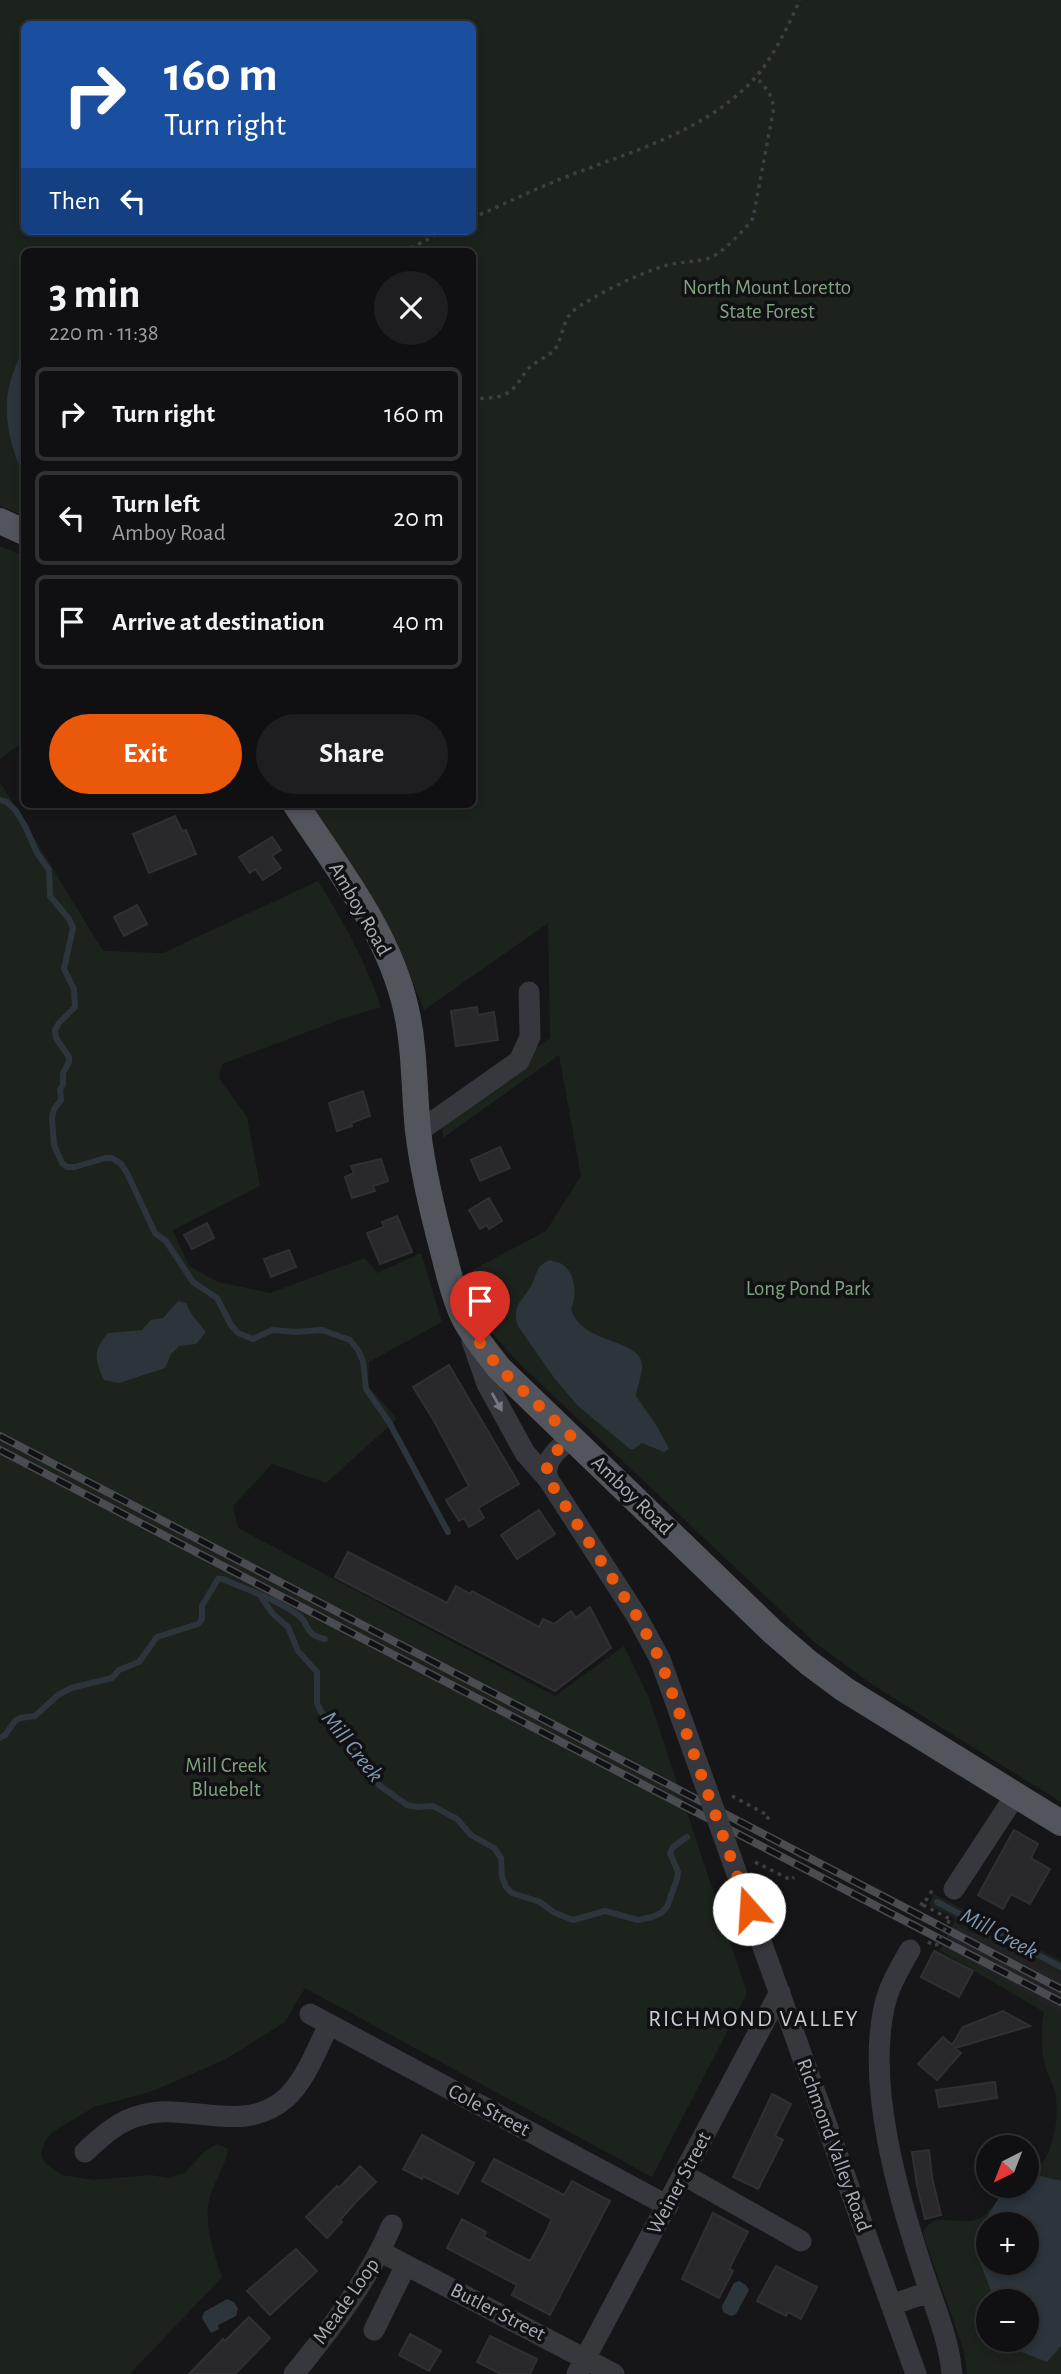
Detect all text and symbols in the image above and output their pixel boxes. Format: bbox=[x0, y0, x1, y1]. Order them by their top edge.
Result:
icon: right bbox=[49, 49, 140, 140]
text: 160 m bbox=[164, 51, 278, 100]
text: Turn right bbox=[164, 109, 286, 141]
icon: left bbox=[114, 182, 152, 220]
text: Then bbox=[49, 188, 100, 214]
button: close bbox=[374, 271, 448, 345]
text: 3 min bbox=[49, 273, 141, 315]
park label: North Mount Loretto State Forest bbox=[683, 277, 851, 322]
text: 220 m · 11:38 bbox=[49, 322, 159, 345]
icon: right bbox=[53, 395, 91, 433]
text: Turn right bbox=[112, 401, 215, 427]
text: 160 m bbox=[384, 401, 444, 427]
text: Turn left bbox=[112, 491, 200, 517]
icon: left bbox=[53, 499, 91, 537]
text: 20 m bbox=[393, 505, 444, 531]
text: Amboy Road bbox=[112, 522, 226, 545]
icon: arrive bbox=[53, 603, 91, 641]
text: Arrive at destination bbox=[112, 609, 325, 635]
text: 40 m bbox=[393, 609, 444, 635]
button: Exit bbox=[49, 714, 242, 794]
button: Share bbox=[256, 714, 448, 794]
street label: Amboy Road bbox=[325, 859, 395, 959]
pin bbox=[450, 1271, 510, 1343]
park label: Long Pond Park bbox=[746, 1278, 871, 1299]
icon: arrive bbox=[461, 1282, 499, 1320]
one-way arrow bbox=[491, 1392, 503, 1411]
street label: Amboy Road bbox=[587, 1451, 677, 1539]
water label: Mill Creek bbox=[317, 1707, 387, 1787]
park label: Mill Creek Bluebelt bbox=[185, 1755, 267, 1800]
position arrow bbox=[712, 1872, 786, 1946]
water label: Mill Creek bbox=[957, 1904, 1042, 1964]
district label: RICHMOND VALLEY bbox=[648, 2008, 860, 2031]
street label: Richmond Valley Road bbox=[793, 2056, 875, 2234]
street label: Cole Street bbox=[445, 2080, 533, 2140]
street label: Weiner Street bbox=[643, 2128, 715, 2238]
north arrow bbox=[976, 2135, 1040, 2198]
map controls bbox=[976, 2135, 1039, 2352]
button: + bbox=[976, 2212, 1039, 2275]
street label: Meade Loop bbox=[309, 2254, 383, 2348]
street label: Butler Street bbox=[447, 2279, 549, 2345]
button: − bbox=[976, 2289, 1039, 2352]

